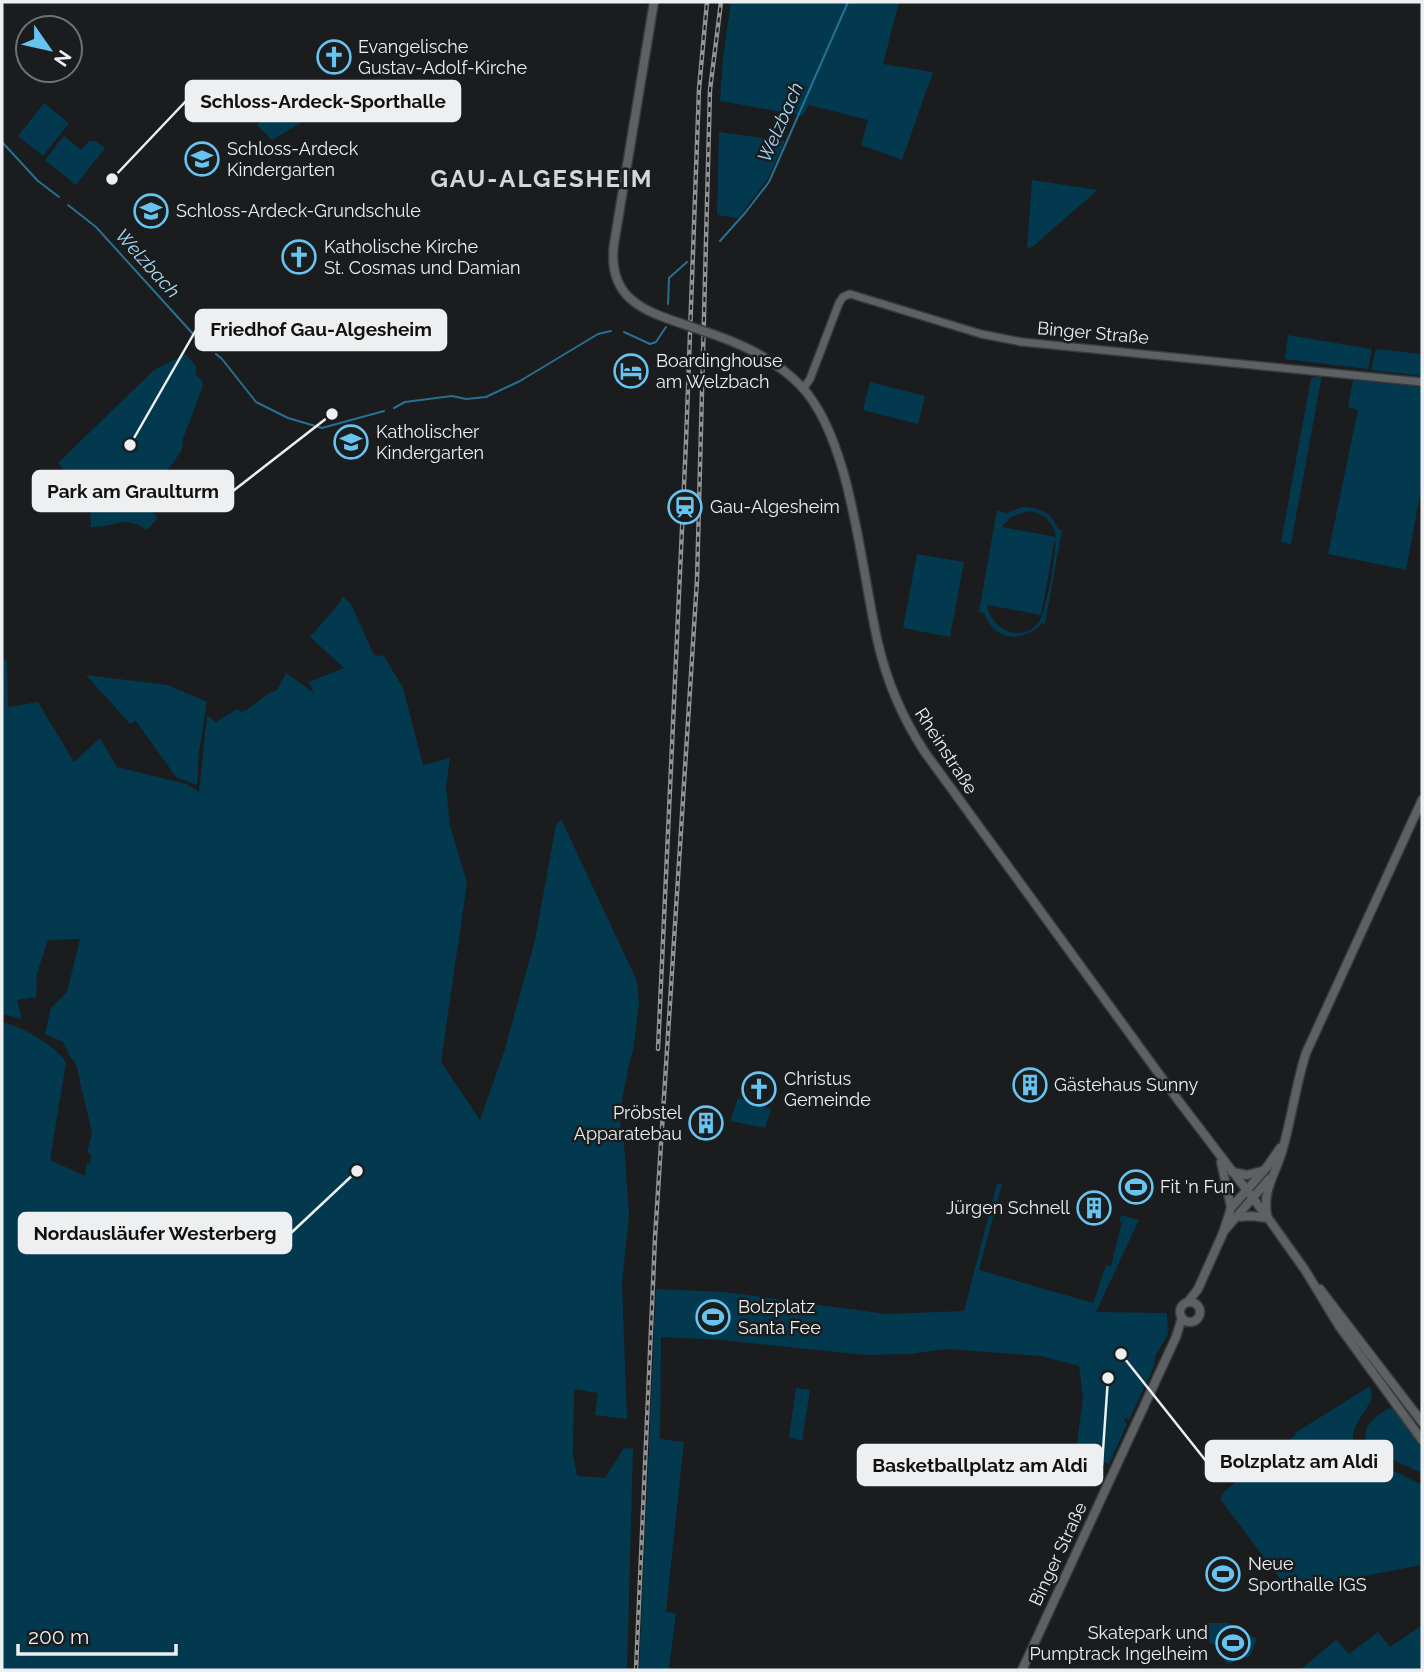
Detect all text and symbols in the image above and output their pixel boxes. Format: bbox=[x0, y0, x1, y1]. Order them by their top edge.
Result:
north arrow bbox=[14, 14, 84, 84]
place label: Evangelische Gustav-Adolf-Kirche bbox=[358, 36, 527, 78]
church icon: Evangelische Gustav-Adolf-Kirche bbox=[315, 38, 353, 76]
text: N bbox=[50, 46, 76, 71]
water label: Welzbach bbox=[753, 79, 807, 165]
callout: Schloss-Ardeck-Sporthalle bbox=[186, 81, 460, 121]
text: Schloss-Ardeck-Sporthalle bbox=[200, 90, 446, 112]
place label: Schloss-Ardeck Kindergarten bbox=[227, 138, 359, 180]
school or university icon: Schloss-Ardeck Kindergarten bbox=[183, 140, 221, 178]
district label: GAU-ALGESHEIM bbox=[430, 164, 654, 193]
school or university icon: Schloss-Ardeck-Grundschule bbox=[132, 192, 170, 230]
place label: Schloss-Ardeck-Grundschule bbox=[176, 200, 421, 221]
water label: Welzbach bbox=[111, 224, 185, 302]
place label: Katholische Kirche St. Cosmas und Damian bbox=[324, 236, 521, 278]
church icon: Katholische Kirche St. Cosmas und Damian bbox=[280, 238, 318, 276]
callout: Friedhof Gau-Algesheim bbox=[196, 310, 446, 350]
street label: Binger Straße bbox=[1036, 317, 1150, 348]
text: Friedhof Gau-Algesheim bbox=[210, 318, 432, 340]
place label: Boardinghouse am Welzbach bbox=[656, 350, 783, 392]
hotel icon: Boardinghouse am Welzbach bbox=[612, 352, 650, 390]
place label: Katholischer Kindergarten bbox=[376, 421, 484, 463]
school or university icon: Katholischer Kindergarten bbox=[332, 423, 370, 461]
callout: Park am Graulturm bbox=[33, 471, 233, 511]
text: Park am Graulturm bbox=[47, 480, 219, 502]
station icon: Gau-Algesheim bbox=[666, 488, 704, 526]
place label: Gau-Algesheim bbox=[710, 496, 840, 517]
street label: Rheinstraße bbox=[911, 704, 982, 798]
building icon: Gästehaus Sunny bbox=[1011, 1066, 1049, 1104]
place label: Christus Gemeinde bbox=[784, 1068, 871, 1110]
church icon: Christus Gemeinde bbox=[740, 1070, 778, 1108]
place label: Gästehaus Sunny bbox=[1054, 1074, 1199, 1095]
place label: Pröbstel Apparatebau bbox=[574, 1102, 682, 1144]
building icon: Pröbstel Apparatebau bbox=[687, 1104, 725, 1142]
sports icon: Fit 'n Fun bbox=[1117, 1168, 1155, 1206]
place label: Fit 'n Fun bbox=[1160, 1176, 1235, 1197]
building icon: Jürgen Schnell bbox=[1075, 1189, 1113, 1227]
place label: Jürgen Schnell bbox=[946, 1197, 1070, 1218]
callout: Nordausläufer Westerberg bbox=[19, 1213, 291, 1253]
text: Nordausläufer Westerberg bbox=[33, 1222, 277, 1244]
place label: Bolzplatz Santa Fee bbox=[738, 1296, 821, 1338]
sports icon: Bolzplatz Santa Fee bbox=[694, 1298, 732, 1336]
callout: Bolzplatz am Aldi bbox=[1206, 1441, 1392, 1481]
callout: Basketballplatz am Aldi bbox=[858, 1445, 1102, 1485]
text: Bolzplatz am Aldi bbox=[1220, 1450, 1378, 1472]
text: Basketballplatz am Aldi bbox=[872, 1454, 1088, 1476]
street label: Binger Straße bbox=[1024, 1498, 1091, 1609]
place label: Neue Sporthalle IGS bbox=[1248, 1553, 1367, 1595]
sports icon: Neue Sporthalle IGS bbox=[1204, 1555, 1242, 1593]
scale bar bbox=[18, 1612, 175, 1656]
place label: Skatepark und Pumptrack Ingelheim bbox=[1029, 1622, 1208, 1664]
text: 200 m bbox=[28, 1624, 89, 1649]
sports icon: Skatepark und Pumptrack Ingelheim bbox=[1214, 1624, 1252, 1662]

